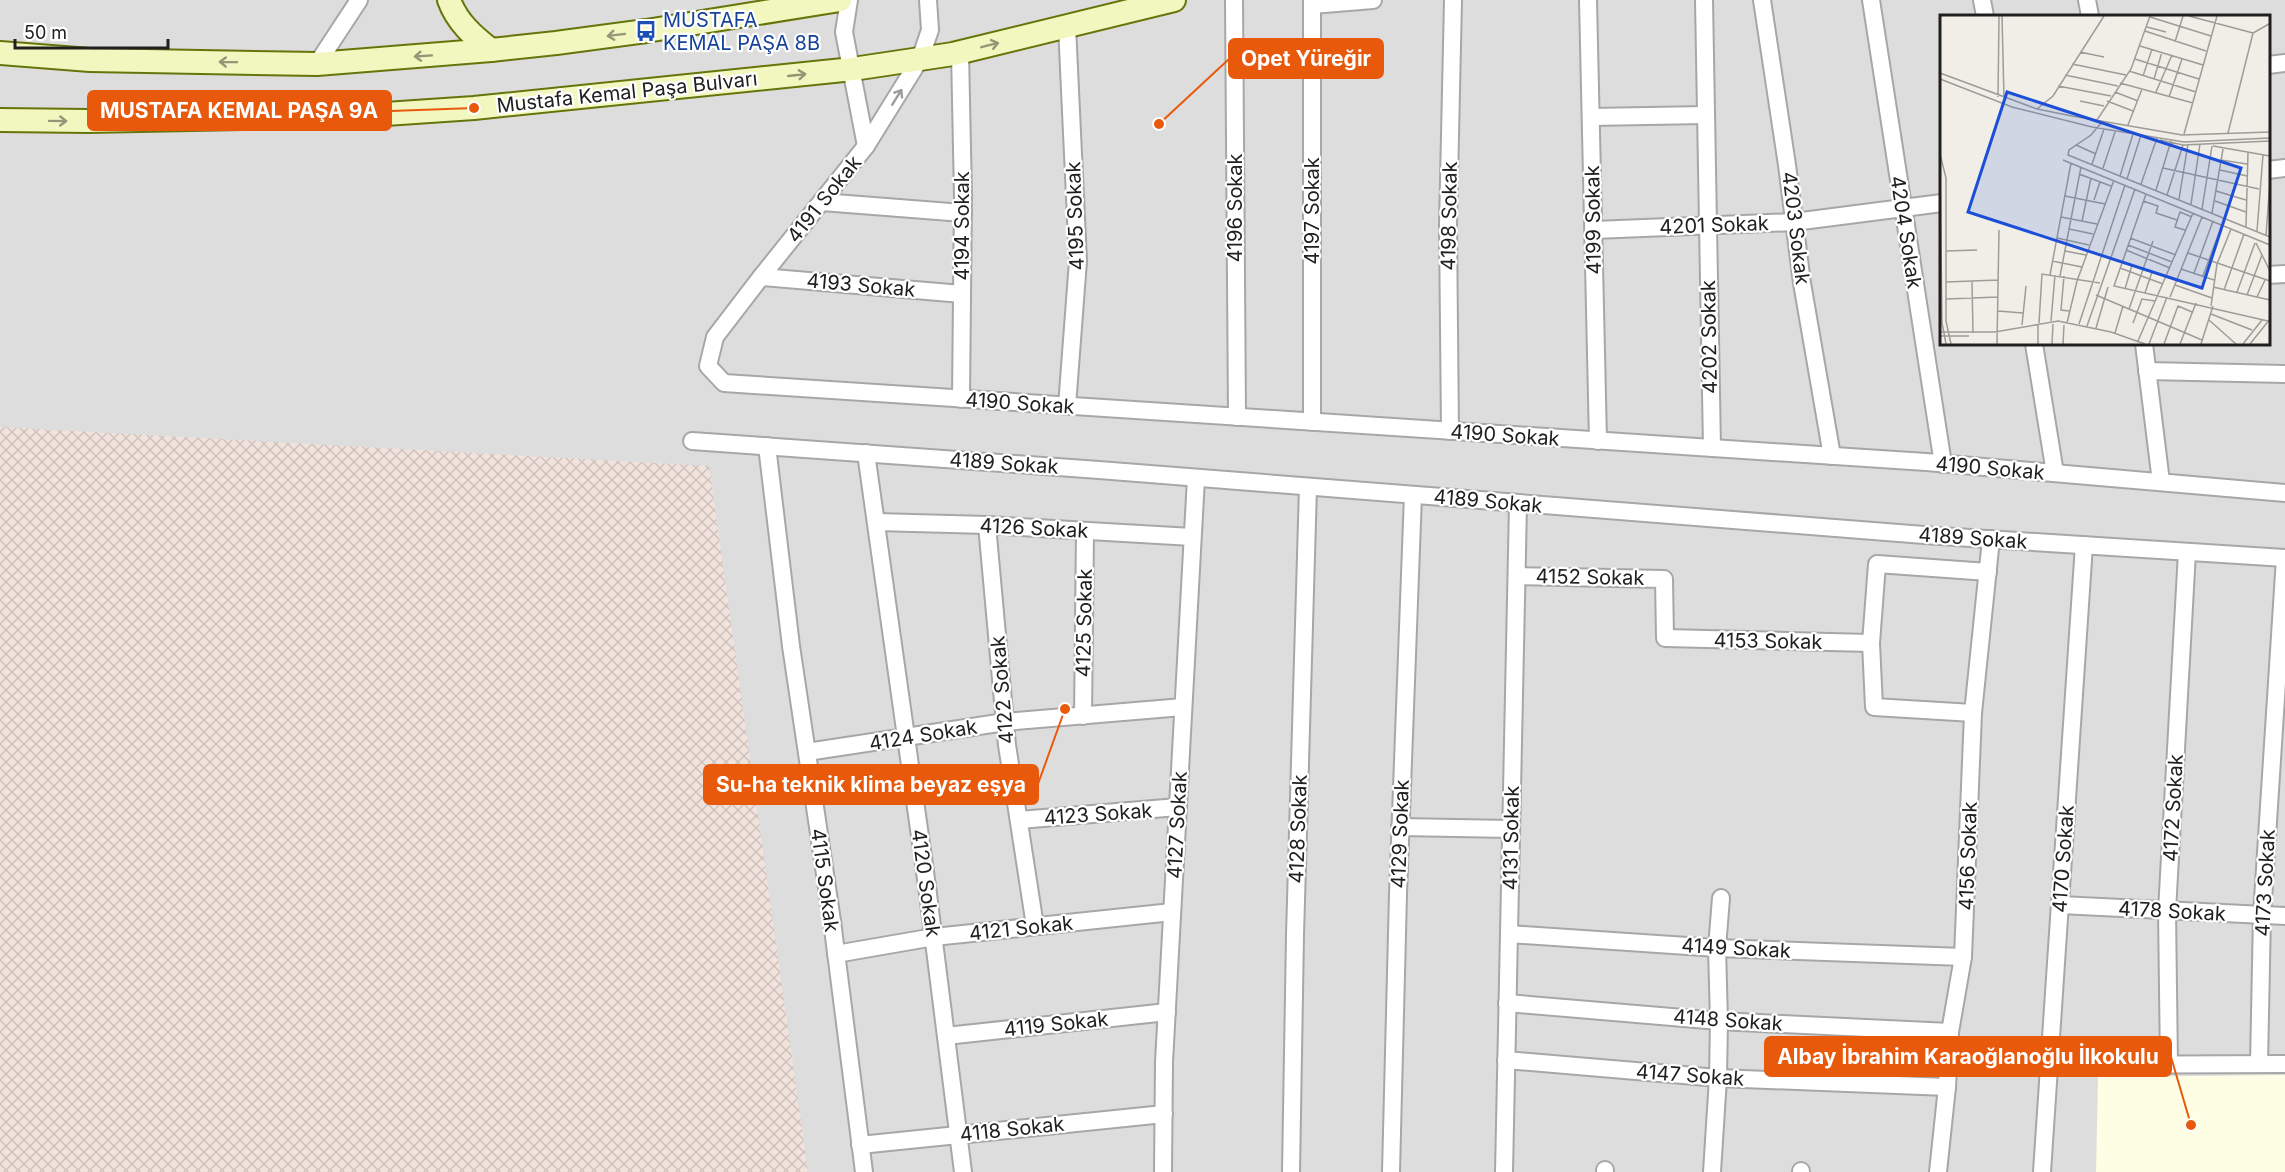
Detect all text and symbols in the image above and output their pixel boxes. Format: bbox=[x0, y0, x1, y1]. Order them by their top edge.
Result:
place label: MUSTAFA KEMAL PAŞA 8B bbox=[663, 8, 820, 55]
scale bar bbox=[15, 12, 168, 50]
inset map bbox=[1940, 15, 2270, 345]
bus stop icon: MUSTAFA KEMAL PAŞA 8B bbox=[634, 19, 658, 43]
text: 50 m bbox=[24, 22, 67, 43]
one-way arrow bbox=[607, 29, 627, 40]
one-way arrow bbox=[980, 39, 999, 51]
callout: Opet Yüreğir bbox=[1229, 39, 1383, 78]
text: Opet Yüreğir bbox=[1241, 46, 1372, 71]
one-way arrow bbox=[413, 51, 433, 62]
one-way arrow bbox=[218, 57, 238, 68]
street label: Mustafa Kemal Paşa Bulvarı bbox=[495, 66, 759, 118]
one-way arrow bbox=[787, 69, 807, 80]
one-way arrow bbox=[892, 89, 904, 106]
callout: MUSTAFA KEMAL PAŞA 9A bbox=[88, 91, 391, 130]
text: MUSTAFA KEMAL PAŞA 9A bbox=[100, 98, 378, 123]
one-way arrow bbox=[48, 115, 68, 126]
street label: 4191 Sokak bbox=[782, 151, 866, 247]
street label: 4196 Sokak bbox=[1223, 153, 1247, 263]
street label: 4197 Sokak bbox=[1300, 157, 1324, 265]
street label: 4195 Sokak bbox=[1061, 161, 1089, 271]
street label: 4198 Sokak bbox=[1436, 161, 1462, 271]
street label: 4199 Sokak bbox=[1580, 165, 1606, 275]
street label: 4203 Sokak bbox=[1777, 170, 1815, 286]
street label: 4194 Sokak bbox=[950, 171, 974, 281]
street label: 4204 Sokak bbox=[1885, 174, 1927, 290]
street label: 4201 Sokak bbox=[1659, 211, 1769, 239]
street label: 4193 Sokak bbox=[806, 268, 916, 302]
street label: 4202 Sokak bbox=[1696, 280, 1722, 394]
street label: 4190 Sokak bbox=[965, 387, 1075, 419]
street label: 4190 Sokak bbox=[1450, 419, 1560, 451]
street label: 4189 Sokak bbox=[949, 447, 1059, 479]
street label: 4190 Sokak bbox=[1934, 451, 2046, 485]
street label: 4189 Sokak bbox=[1433, 484, 1543, 518]
street label: 4126 Sokak bbox=[979, 513, 1089, 543]
street label: 4189 Sokak bbox=[1918, 522, 2028, 554]
street label: 4152 Sokak bbox=[1535, 564, 1645, 590]
street label: 4125 Sokak bbox=[1071, 568, 1097, 678]
street label: 4153 Sokak bbox=[1713, 628, 1823, 654]
street label: 4122 Sokak bbox=[985, 635, 1019, 745]
street label: 4124 Sokak bbox=[867, 715, 979, 755]
street label: 4172 Sokak bbox=[2158, 754, 2188, 862]
callout: Su-ha teknik klima beyaz eşya bbox=[704, 765, 1038, 804]
street label: 4127 Sokak bbox=[1162, 771, 1192, 879]
text: Su-ha teknik klima beyaz eşya bbox=[716, 772, 1026, 797]
street label: 4128 Sokak bbox=[1284, 774, 1312, 884]
street label: 4129 Sokak bbox=[1386, 779, 1414, 889]
street label: 4131 Sokak bbox=[1498, 785, 1524, 891]
street label: 4123 Sokak bbox=[1043, 798, 1153, 830]
street label: 4156 Sokak bbox=[1954, 801, 1982, 911]
street label: 4170 Sokak bbox=[2047, 804, 2079, 914]
street label: 4115 Sokak bbox=[806, 827, 844, 933]
street label: 4120 Sokak bbox=[907, 827, 945, 939]
street label: 4173 Sokak bbox=[2250, 829, 2280, 937]
street label: 4178 Sokak bbox=[2118, 896, 2226, 926]
street label: 4121 Sokak bbox=[968, 911, 1074, 945]
street label: 4149 Sokak bbox=[1681, 933, 1791, 963]
street label: 4148 Sokak bbox=[1672, 1004, 1784, 1036]
street label: 4119 Sokak bbox=[1003, 1007, 1109, 1041]
callout: Albay İbrahim Karaoğlanoğlu İlkokulu bbox=[1765, 1037, 2171, 1076]
text: Albay İbrahim Karaoğlanoğlu İlkokulu bbox=[1777, 1043, 2159, 1069]
street label: 4147 Sokak bbox=[1635, 1059, 1745, 1091]
street label: 4118 Sokak bbox=[959, 1112, 1065, 1146]

